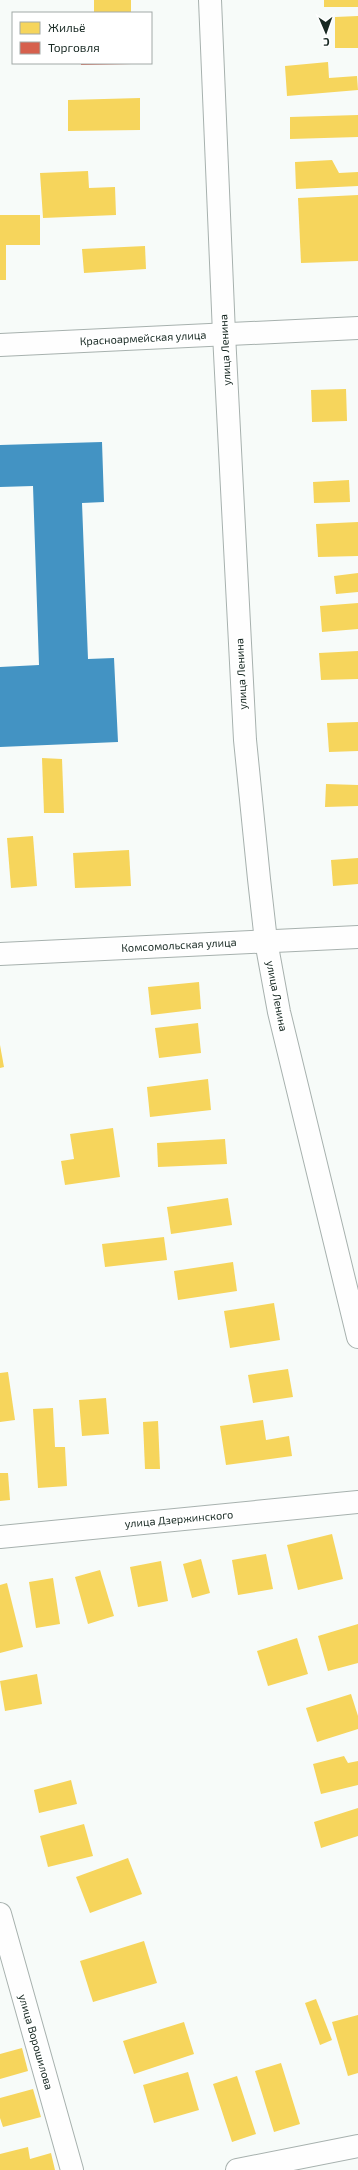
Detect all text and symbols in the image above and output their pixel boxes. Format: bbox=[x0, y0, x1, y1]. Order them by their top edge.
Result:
legend bbox=[12, 12, 152, 64]
north arrow bbox=[306, 12, 346, 52]
text: Жильё bbox=[48, 20, 85, 34]
text: С bbox=[322, 36, 330, 49]
text: Торговля bbox=[48, 40, 100, 54]
street label: улица Ленина bbox=[216, 314, 234, 386]
street label: Красноармейская улица bbox=[79, 328, 207, 348]
street label: улица Ленина bbox=[232, 638, 250, 710]
street label: Комсомольская улица bbox=[121, 935, 237, 955]
street label: улица Ленина bbox=[263, 960, 291, 1032]
street label: улица Дзержинского bbox=[124, 1507, 234, 1531]
street label: улица Ворошилова bbox=[16, 1993, 56, 2091]

